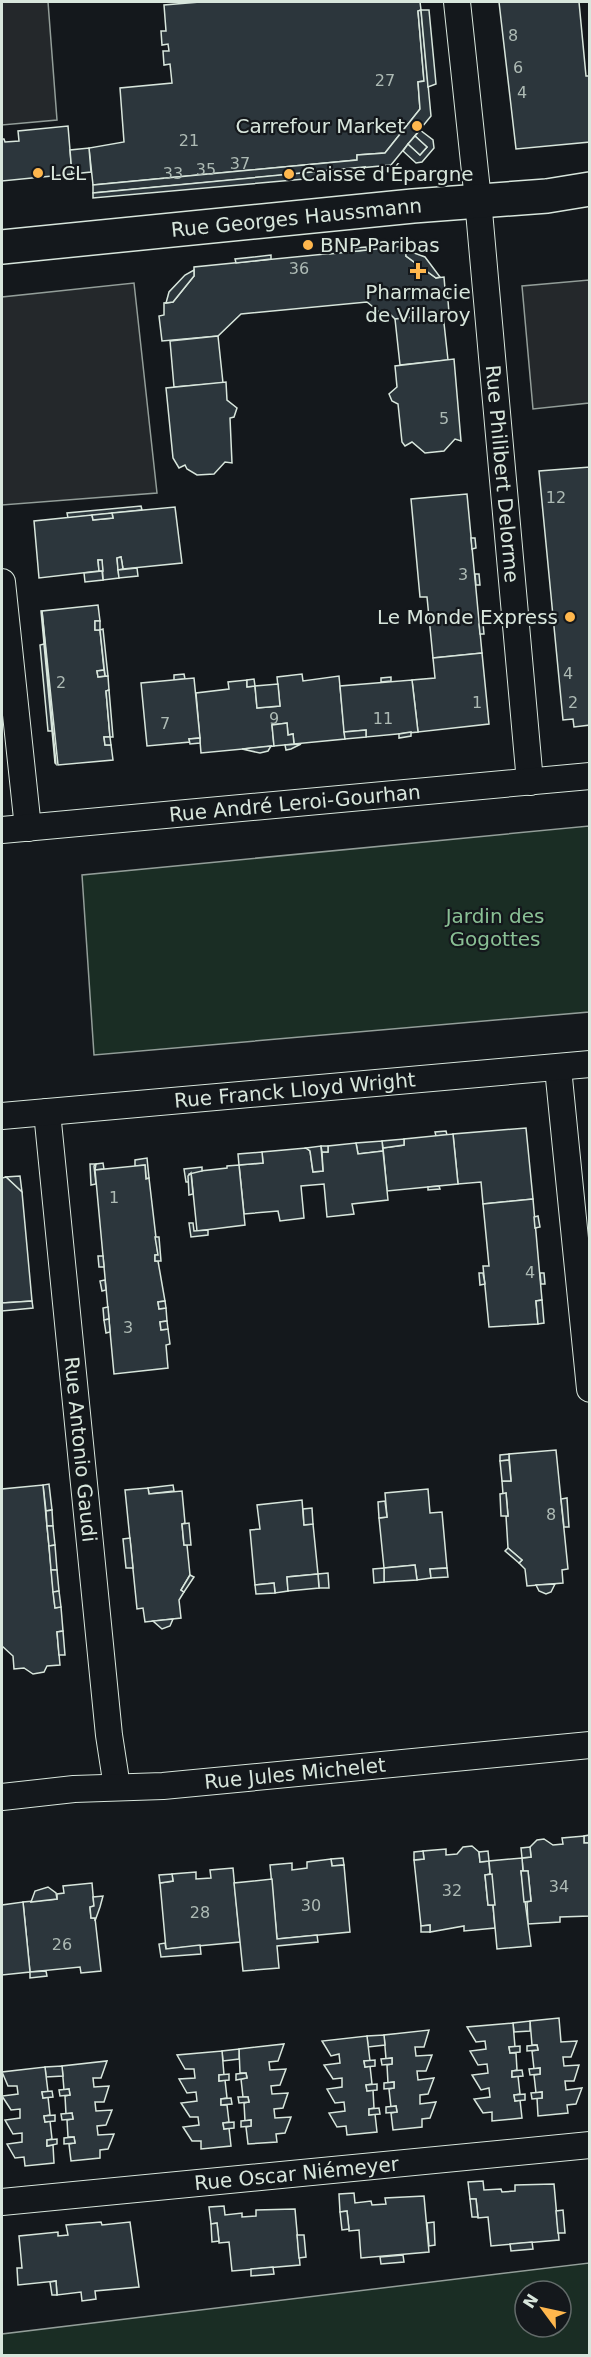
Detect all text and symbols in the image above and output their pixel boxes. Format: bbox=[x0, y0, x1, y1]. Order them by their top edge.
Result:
house number: 8 bbox=[508, 26, 518, 45]
house number: 6 bbox=[513, 58, 523, 77]
house number: 27 bbox=[375, 71, 395, 90]
house number: 4 bbox=[517, 83, 527, 102]
place label: Carrefour Market bbox=[236, 114, 405, 138]
marker: Carrefour Market bbox=[410, 119, 424, 133]
house number: 21 bbox=[179, 131, 199, 150]
house number: 37 bbox=[230, 154, 250, 173]
house number: 35 bbox=[196, 160, 216, 179]
place label: LCL bbox=[50, 161, 87, 185]
place label: Caisse d'Épargne bbox=[301, 162, 474, 186]
house number: 33 bbox=[163, 164, 183, 183]
marker: LCL bbox=[31, 166, 45, 180]
marker: Caisse d'Épargne bbox=[282, 167, 296, 181]
street label: Rue Georges Haussmann bbox=[170, 193, 423, 242]
place label: BNP Paribas bbox=[320, 233, 440, 257]
marker: BNP Paribas bbox=[301, 238, 315, 252]
house number: 36 bbox=[289, 259, 309, 278]
marker: Pharmacie de Villaroy bbox=[411, 264, 425, 278]
place label: Pharmacie de Villaroy bbox=[365, 280, 471, 327]
street label: Rue Philibert Delorme bbox=[481, 364, 524, 584]
house number: 5 bbox=[439, 409, 449, 428]
house number: 12 bbox=[546, 488, 566, 507]
house number: 3 bbox=[458, 565, 468, 584]
place label: Le Monde Express bbox=[377, 605, 558, 629]
marker: Le Monde Express bbox=[563, 610, 577, 624]
house number: 4 bbox=[563, 664, 573, 683]
house number: 2 bbox=[56, 673, 66, 692]
house number: 1 bbox=[472, 693, 482, 712]
house number: 2 bbox=[568, 693, 578, 712]
house number: 9 bbox=[269, 709, 279, 728]
house number: 11 bbox=[373, 709, 393, 728]
house number: 7 bbox=[160, 714, 170, 733]
street label: Rue André Leroi-Gourhan bbox=[168, 780, 422, 827]
park label: Jardin des Gogottes bbox=[444, 904, 544, 951]
street label: Rue Franck Lloyd Wright bbox=[173, 1067, 417, 1113]
house number: 1 bbox=[109, 1188, 119, 1207]
house number: 4 bbox=[525, 1263, 535, 1282]
house number: 3 bbox=[123, 1318, 133, 1337]
street label: Rue Antonio Gaudi bbox=[59, 1355, 102, 1543]
house number: 8 bbox=[546, 1505, 556, 1524]
street label: Rue Jules Michelet bbox=[203, 1753, 387, 1794]
house number: 34 bbox=[549, 1877, 569, 1896]
house number: 32 bbox=[442, 1881, 462, 1900]
house number: 30 bbox=[301, 1896, 321, 1915]
house number: 28 bbox=[190, 1903, 210, 1922]
house number: 26 bbox=[52, 1935, 72, 1954]
street label: Rue Oscar Niémeyer bbox=[193, 2152, 401, 2195]
north arrow bbox=[513, 2279, 573, 2339]
text: N bbox=[519, 2290, 542, 2312]

